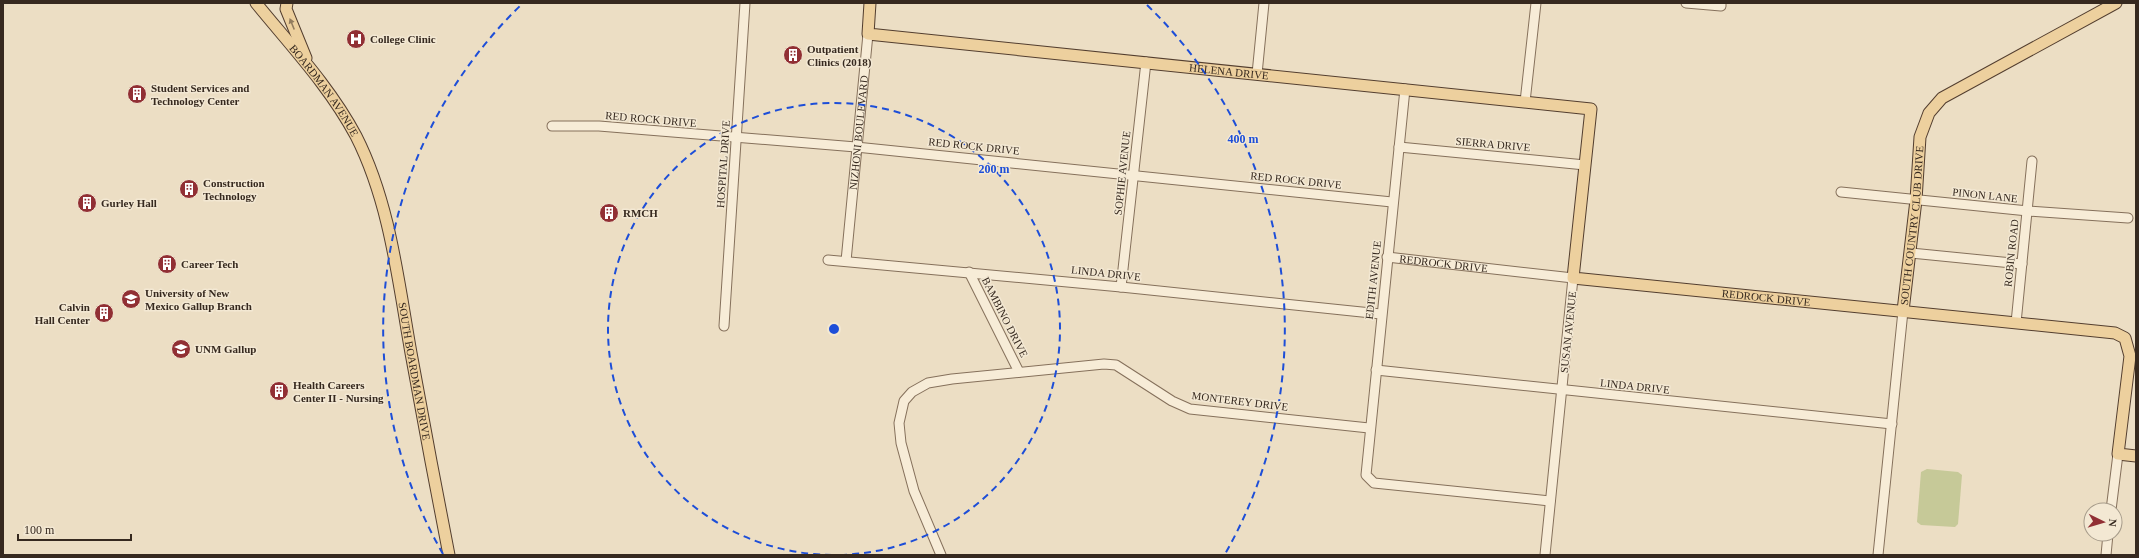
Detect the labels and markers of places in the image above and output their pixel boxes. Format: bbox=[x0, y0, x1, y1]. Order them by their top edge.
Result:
hospital icon: College Clinic bbox=[345, 28, 367, 50]
place label: College Clinic bbox=[370, 33, 436, 45]
place label: Outpatient Clinics (2018) bbox=[807, 43, 872, 69]
building icon: Outpatient Clinics (2018) bbox=[782, 44, 804, 66]
place label: Student Services and Technology Center bbox=[151, 82, 249, 107]
building icon: Student Services and Technology Center bbox=[126, 83, 148, 105]
place label: Construction Technology bbox=[203, 177, 265, 202]
building icon: Construction Technology bbox=[178, 178, 200, 200]
building icon: Gurley Hall bbox=[76, 192, 98, 214]
place label: Gurley Hall bbox=[101, 197, 157, 209]
building icon: RMCH bbox=[598, 202, 620, 224]
place label: RMCH bbox=[623, 207, 658, 219]
building icon: Career Tech bbox=[156, 253, 178, 275]
place label: Career Tech bbox=[181, 258, 238, 270]
place label: University of New Mexico Gallup Branch bbox=[145, 287, 252, 312]
school or university icon: University of New Mexico Gallup Branch bbox=[120, 288, 142, 310]
place label: Calvin Hall Center bbox=[35, 301, 90, 326]
building icon: Calvin Hall Center bbox=[93, 302, 115, 324]
centre of rings bbox=[827, 322, 841, 336]
school or university icon: UNM Gallup bbox=[170, 338, 192, 360]
place label: UNM Gallup bbox=[195, 343, 256, 355]
place label: Health Careers Center II - Nursing bbox=[293, 379, 384, 404]
building icon: Health Careers Center II - Nursing bbox=[268, 380, 290, 402]

